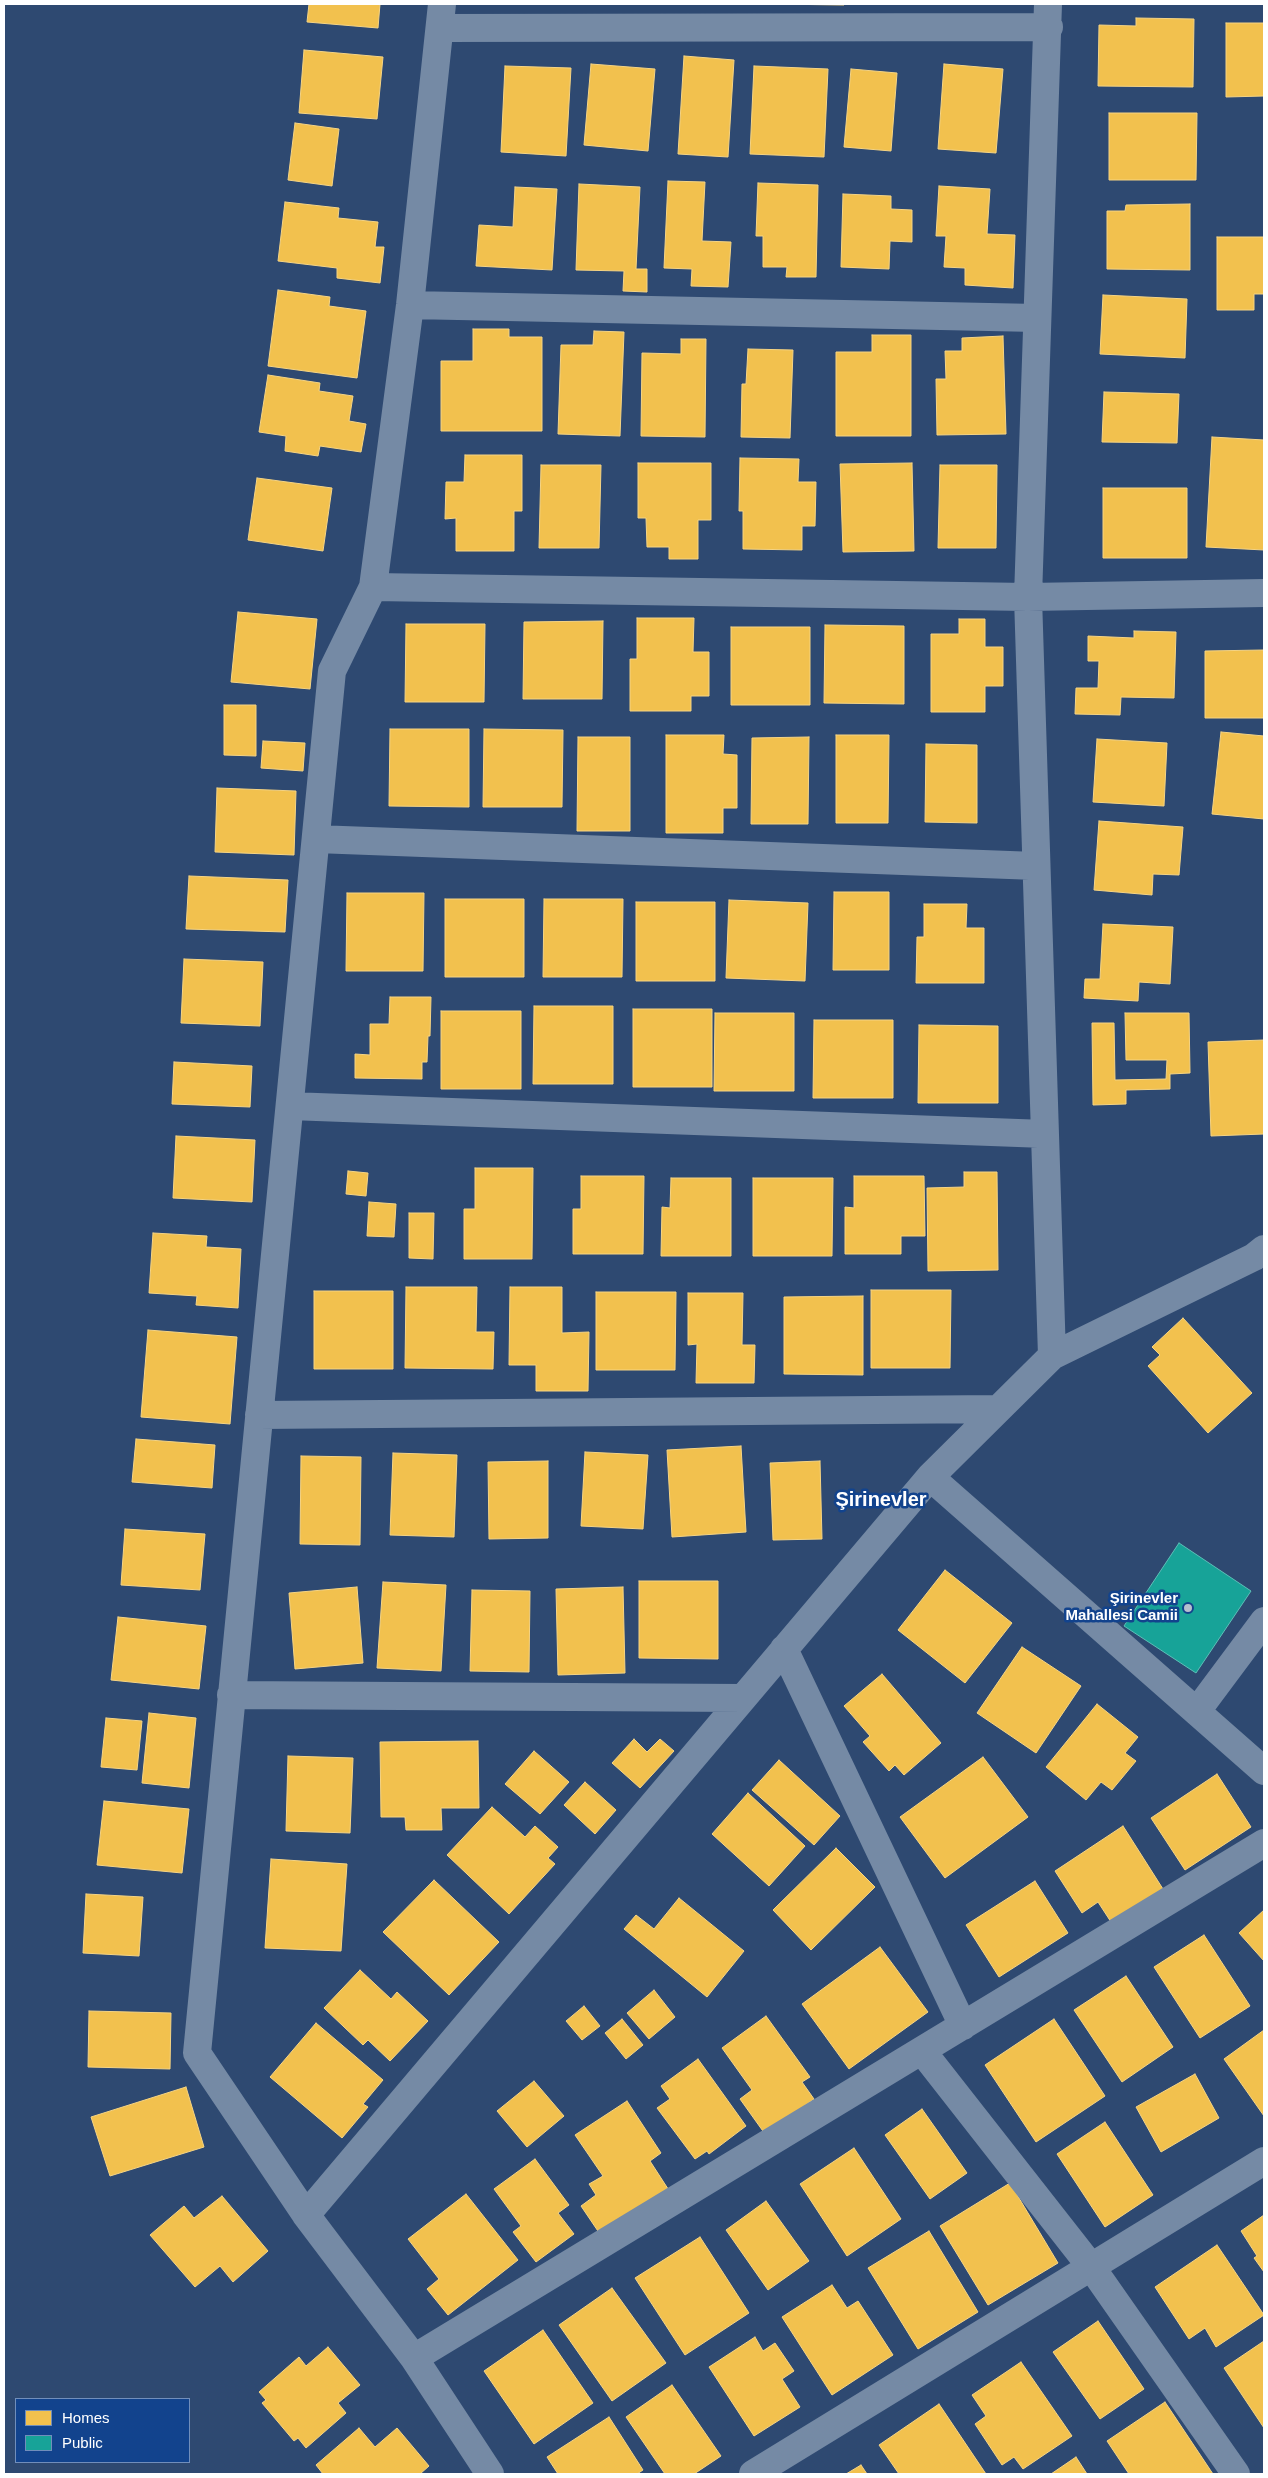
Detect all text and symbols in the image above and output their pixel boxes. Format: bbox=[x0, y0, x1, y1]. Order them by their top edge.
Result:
district label: Şirinevler bbox=[835, 1488, 927, 1512]
place label: Şirinevler Mahallesi Camii bbox=[1065, 1590, 1178, 1625]
marker: Şirinevler Mahallesi Camii bbox=[1182, 1602, 1194, 1614]
legend bbox=[15, 2398, 190, 2463]
text: Homes bbox=[62, 2409, 110, 2426]
text: Public bbox=[62, 2434, 103, 2451]

